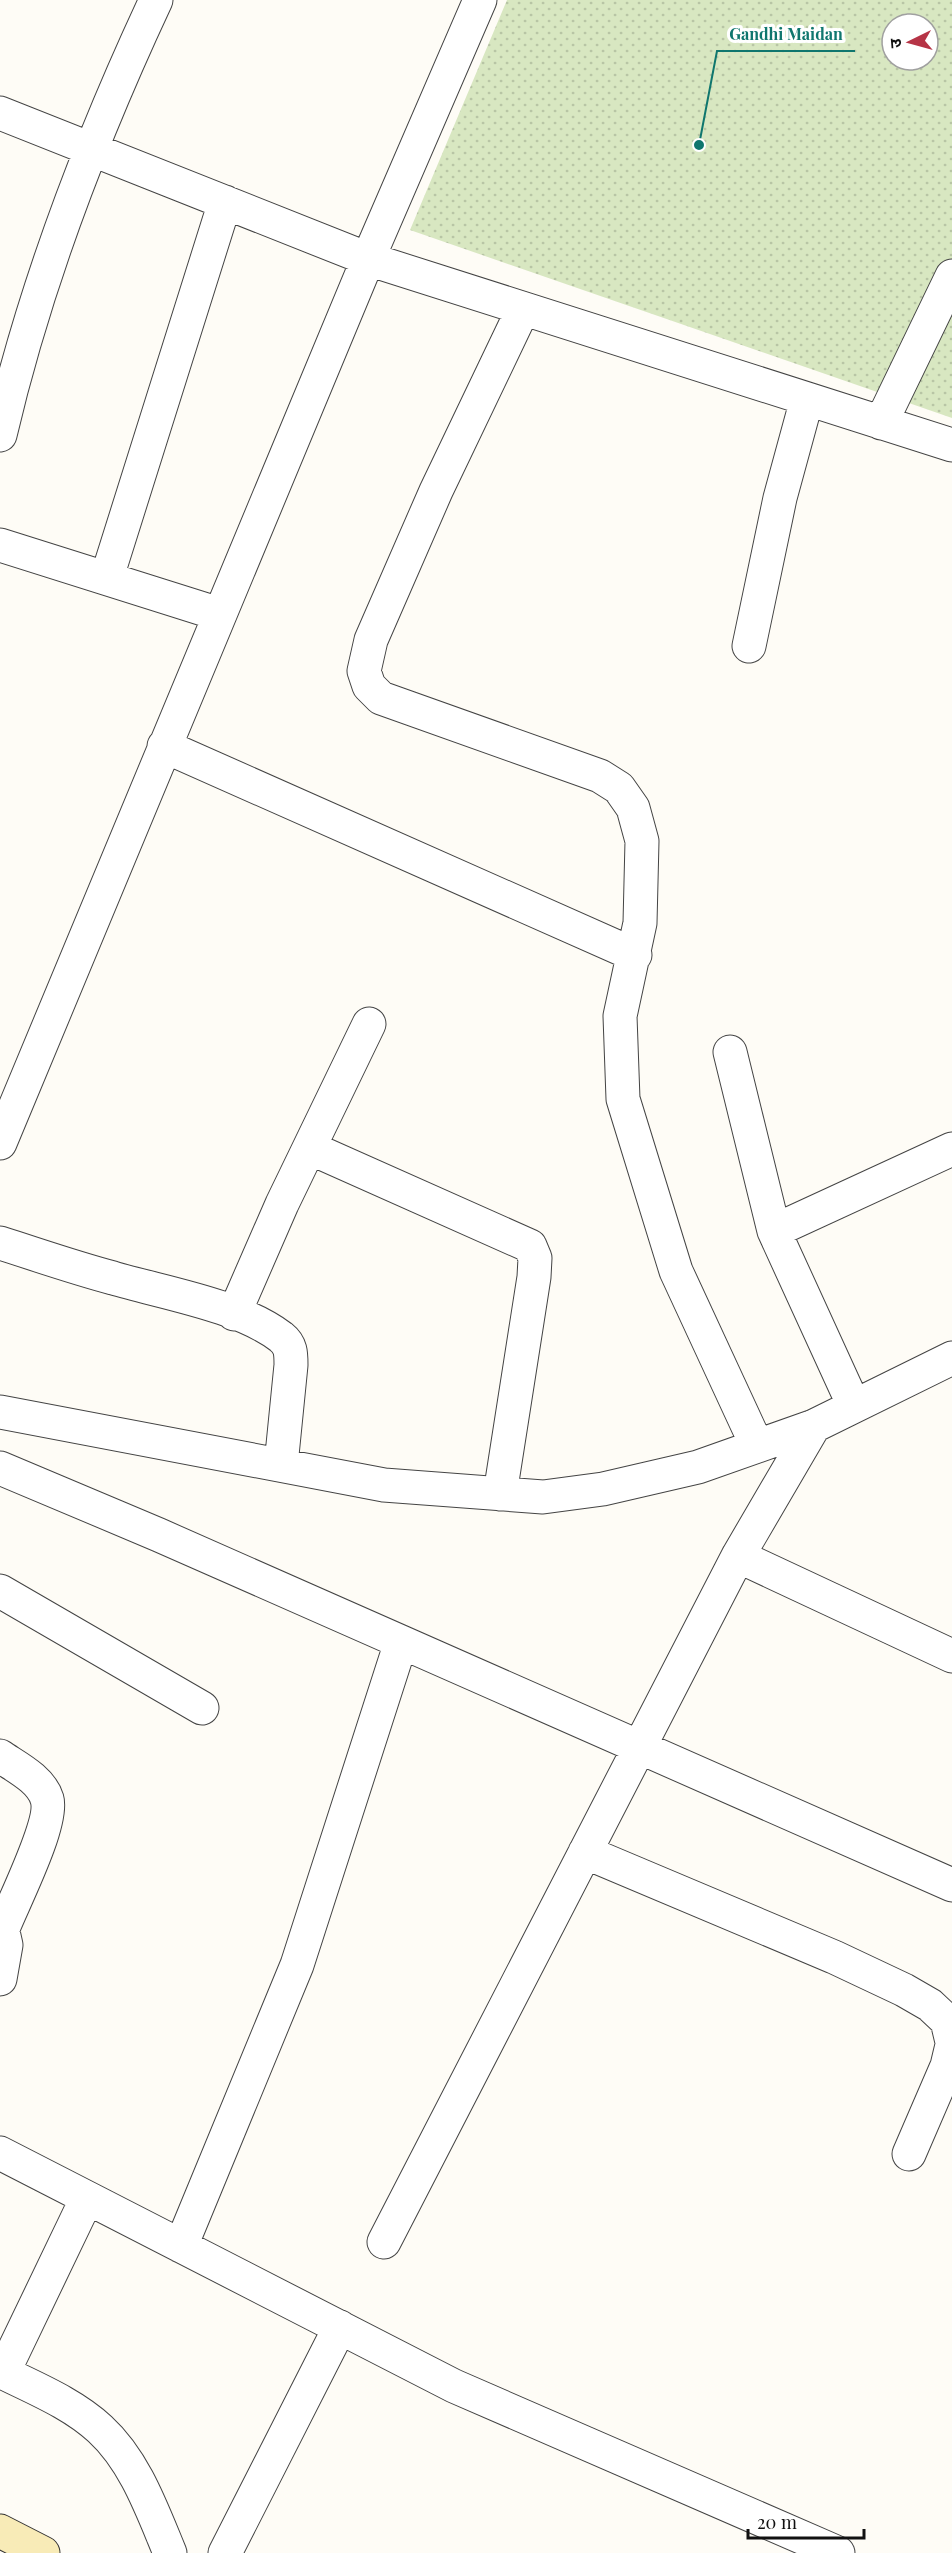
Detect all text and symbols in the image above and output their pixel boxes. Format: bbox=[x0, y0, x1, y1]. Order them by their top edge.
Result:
north arrow bbox=[880, 12, 940, 72]
callout: Gandhi Maidan bbox=[717, 17, 855, 51]
text: Gandhi Maidan bbox=[729, 23, 843, 44]
text: उ bbox=[884, 37, 905, 49]
scale bar bbox=[748, 2502, 864, 2540]
text: 20 m bbox=[757, 2510, 797, 2534]

